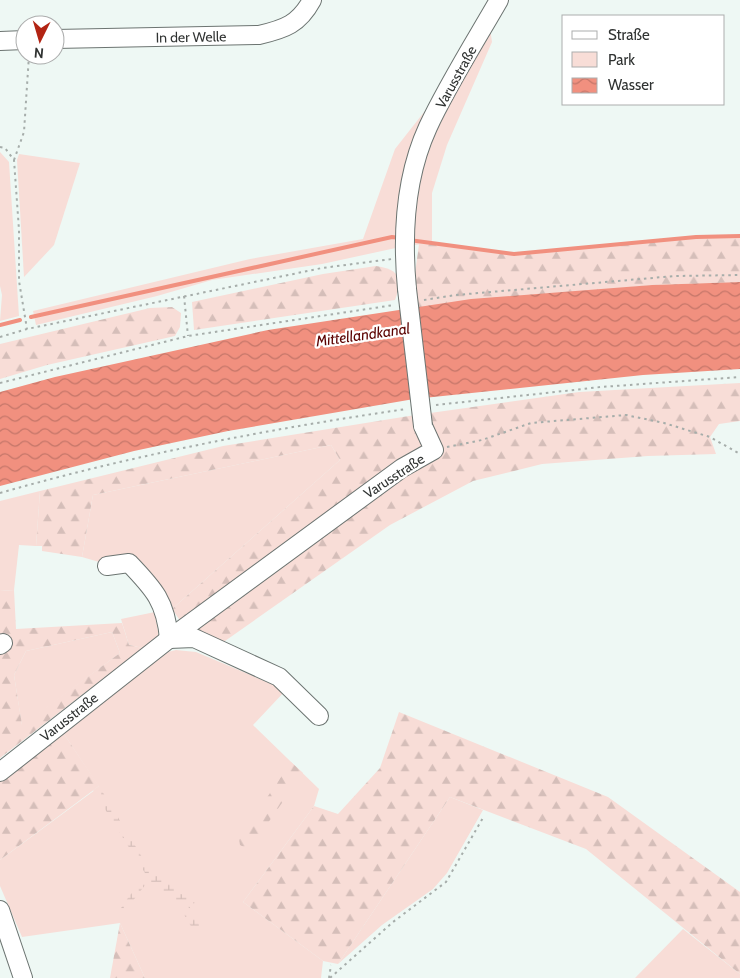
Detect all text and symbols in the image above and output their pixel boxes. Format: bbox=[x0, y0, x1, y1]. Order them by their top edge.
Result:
north arrow bbox=[15, 15, 65, 65]
legend bbox=[562, 15, 725, 105]
text: Straße bbox=[608, 26, 650, 44]
street label: In der Welle bbox=[156, 27, 226, 47]
street label: Varusstraße bbox=[431, 42, 481, 112]
text: N bbox=[33, 44, 45, 62]
text: Park bbox=[608, 51, 635, 69]
text: Wasser bbox=[608, 76, 654, 94]
water label: Mittellandkanal bbox=[314, 319, 412, 351]
street label: Varusstraße bbox=[360, 450, 428, 502]
street label: Varusstraße bbox=[36, 689, 102, 745]

